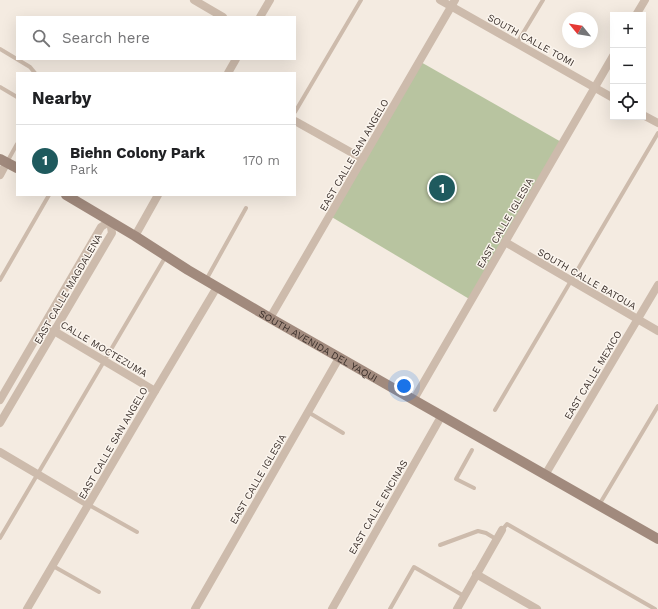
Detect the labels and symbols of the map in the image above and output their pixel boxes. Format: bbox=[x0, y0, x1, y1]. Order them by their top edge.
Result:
street label: SOUTH CALLE TOMI bbox=[486, 12, 576, 68]
north arrow bbox=[562, 12, 598, 48]
street label: EAST CALLE SAN ANGELO bbox=[317, 97, 391, 213]
pin: 1 bbox=[429, 173, 455, 203]
street label: EAST CALLE IGLESIA bbox=[475, 176, 535, 270]
street label: EAST CALLE MAGDALENA bbox=[32, 232, 104, 346]
street label: SOUTH CALLE BATOUA bbox=[536, 246, 639, 312]
street label: SOUTH AVENIDA DEL YAQUI bbox=[257, 307, 380, 384]
street label: CALLE MOCTEZUMA bbox=[59, 319, 150, 379]
street label: EAST CALLE MEXICO bbox=[562, 329, 624, 421]
your location bbox=[394, 376, 414, 396]
street label: EAST CALLE SAN ANGELO bbox=[76, 385, 150, 501]
street label: EAST CALLE IGLESIA bbox=[228, 432, 288, 526]
street label: EAST CALLE ENCINAS bbox=[346, 458, 410, 556]

